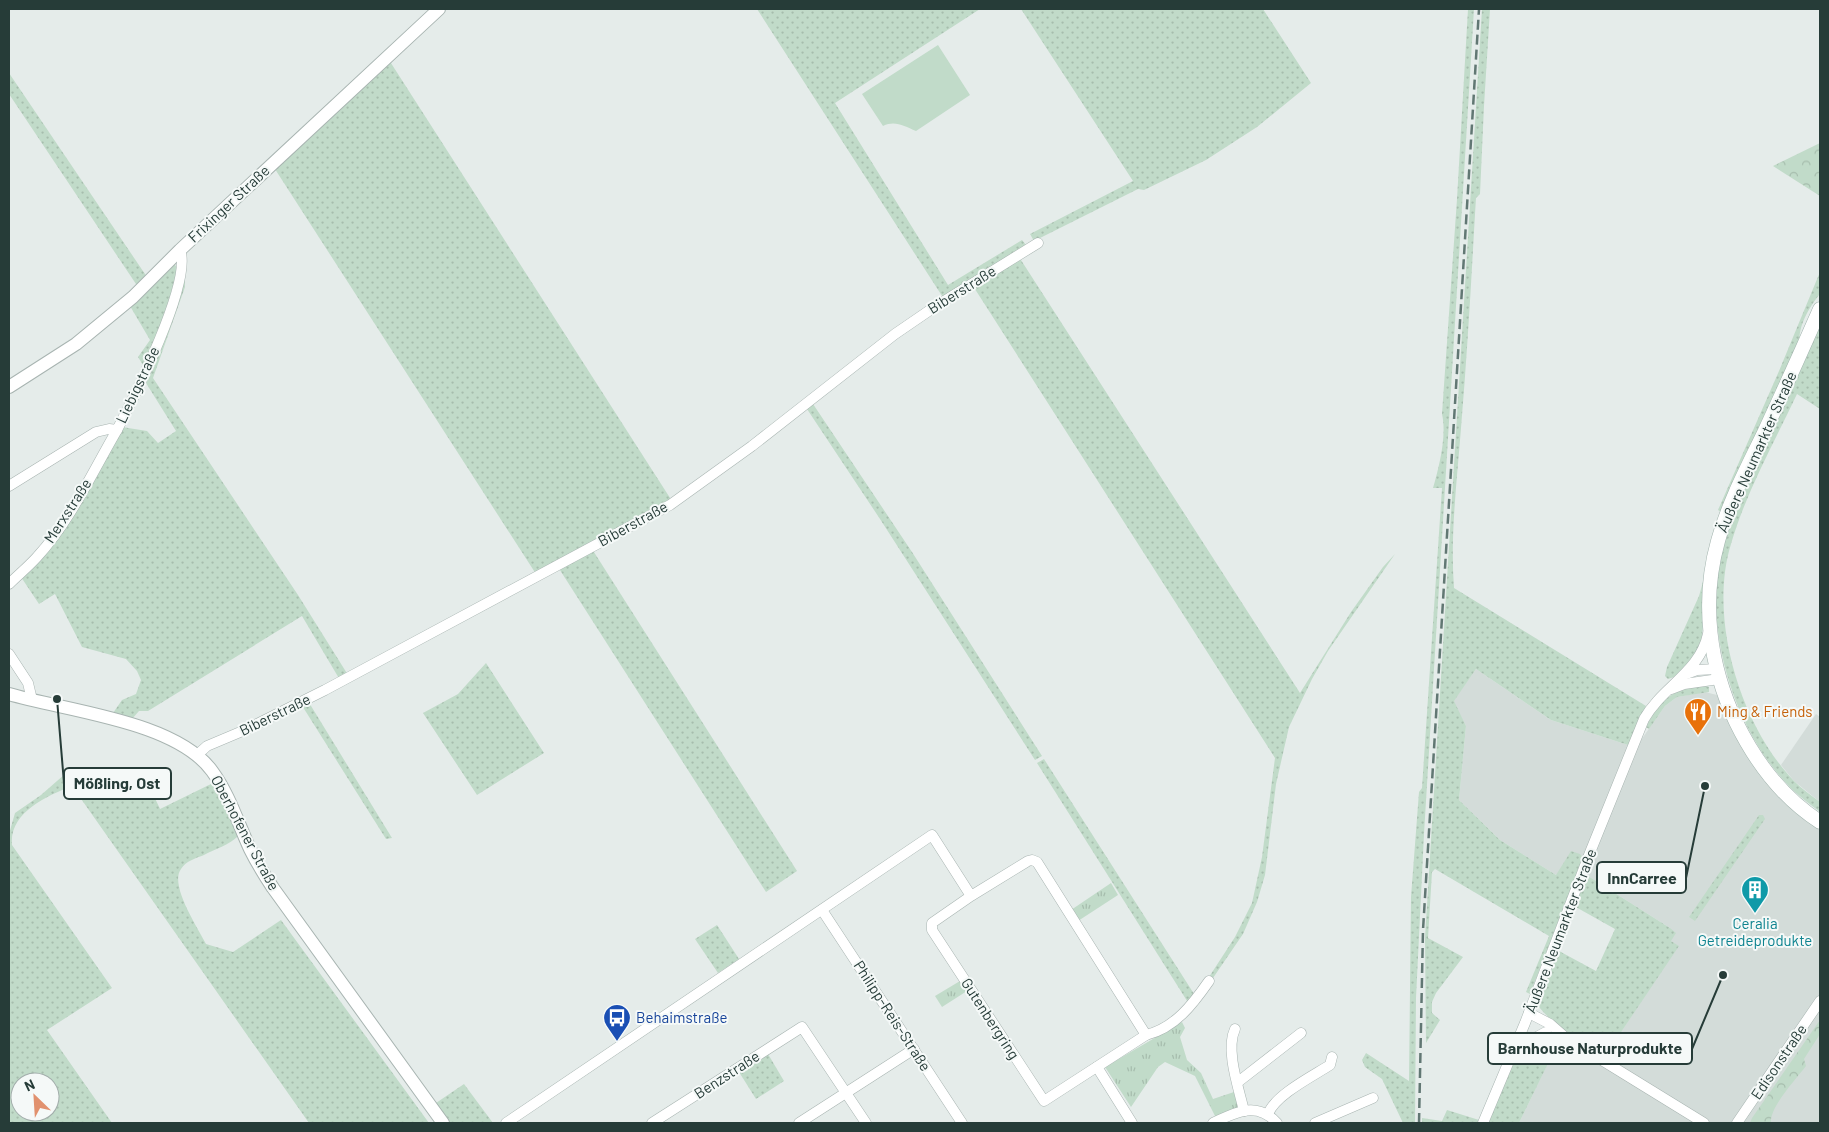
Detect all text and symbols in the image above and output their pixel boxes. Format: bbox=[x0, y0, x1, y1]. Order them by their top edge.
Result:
street label: Frixinger Straße bbox=[184, 161, 273, 246]
street label: Biberstraße bbox=[924, 261, 999, 317]
street label: Liebigstraße bbox=[112, 343, 163, 426]
street label: Äußere Neumarkter Straße bbox=[1712, 368, 1800, 535]
street label: Merxstraße bbox=[40, 475, 95, 546]
street label: Biberstraße bbox=[595, 497, 670, 550]
street label: Biberstraße bbox=[236, 689, 313, 739]
restaurant icon: Ming & Friends bbox=[1683, 697, 1713, 736]
place label: Ming & Friends bbox=[1717, 702, 1813, 720]
callout: Mößling, Ost bbox=[64, 768, 171, 799]
street label: Oberhofener Straße bbox=[208, 772, 284, 893]
text: Mößling, Ost bbox=[74, 773, 160, 792]
street label: Äußere Neumarkter Straße bbox=[1520, 846, 1600, 1015]
callout: InnCarree bbox=[1597, 862, 1686, 893]
text: InnCarree bbox=[1607, 868, 1677, 887]
building icon: Ceralia Getreideprodukte bbox=[1740, 875, 1770, 914]
place label: Ceralia Getreideprodukte bbox=[1698, 914, 1812, 949]
street label: Philipp-Reis-Straße bbox=[850, 957, 935, 1074]
street label: Gutenbergring bbox=[958, 974, 1024, 1062]
bus stop icon: Behaimstraße bbox=[602, 1003, 632, 1042]
place label: Behaimstraße bbox=[636, 1008, 728, 1026]
street label: Edisonstraße bbox=[1746, 1020, 1810, 1102]
callout: Barnhouse Naturprodukte bbox=[1488, 1033, 1692, 1064]
text: Barnhouse Naturprodukte bbox=[1498, 1038, 1682, 1057]
street label: Benzstraße bbox=[690, 1046, 763, 1102]
north arrow bbox=[10, 1072, 60, 1122]
text: N bbox=[21, 1075, 37, 1094]

